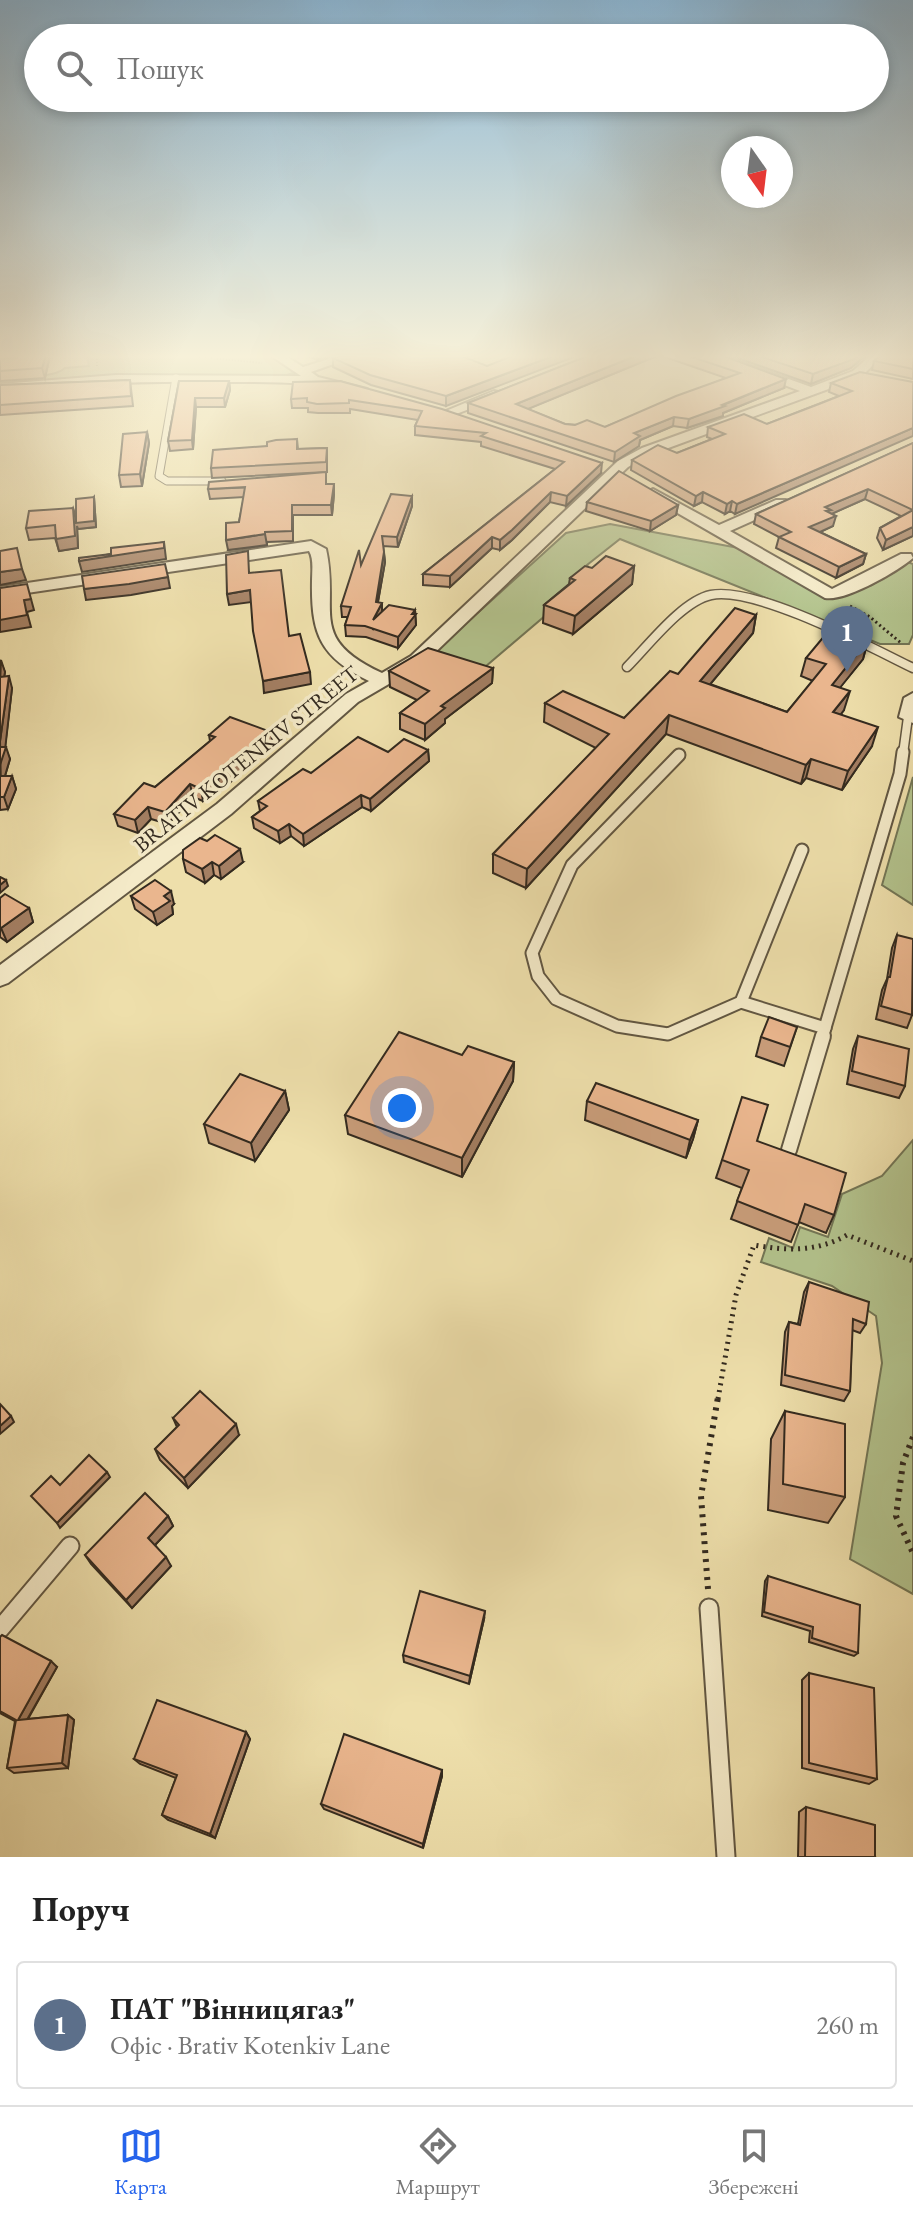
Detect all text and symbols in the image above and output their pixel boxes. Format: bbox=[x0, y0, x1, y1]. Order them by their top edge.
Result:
search box bbox=[24, 24, 889, 112]
icon: search bbox=[52, 46, 96, 90]
text: Пошук bbox=[116, 49, 204, 88]
north arrow bbox=[721, 136, 793, 208]
pin: 1 bbox=[821, 606, 873, 672]
street label: BRATIV KOTENKIV STREET bbox=[127, 659, 365, 859]
your location bbox=[382, 1088, 422, 1128]
text: Поруч bbox=[32, 1887, 130, 1931]
text: ПАТ "Вінницягаз" bbox=[110, 1989, 355, 2028]
text: 1 bbox=[53, 2008, 67, 2042]
text: 260 m bbox=[816, 2008, 879, 2042]
text: Офіс · Brativ Kotenkiv Lane bbox=[110, 2028, 390, 2062]
tab: Карта bbox=[114, 2124, 167, 2201]
tab: Маршрут bbox=[395, 2124, 480, 2201]
tab: Збережені bbox=[708, 2124, 799, 2201]

